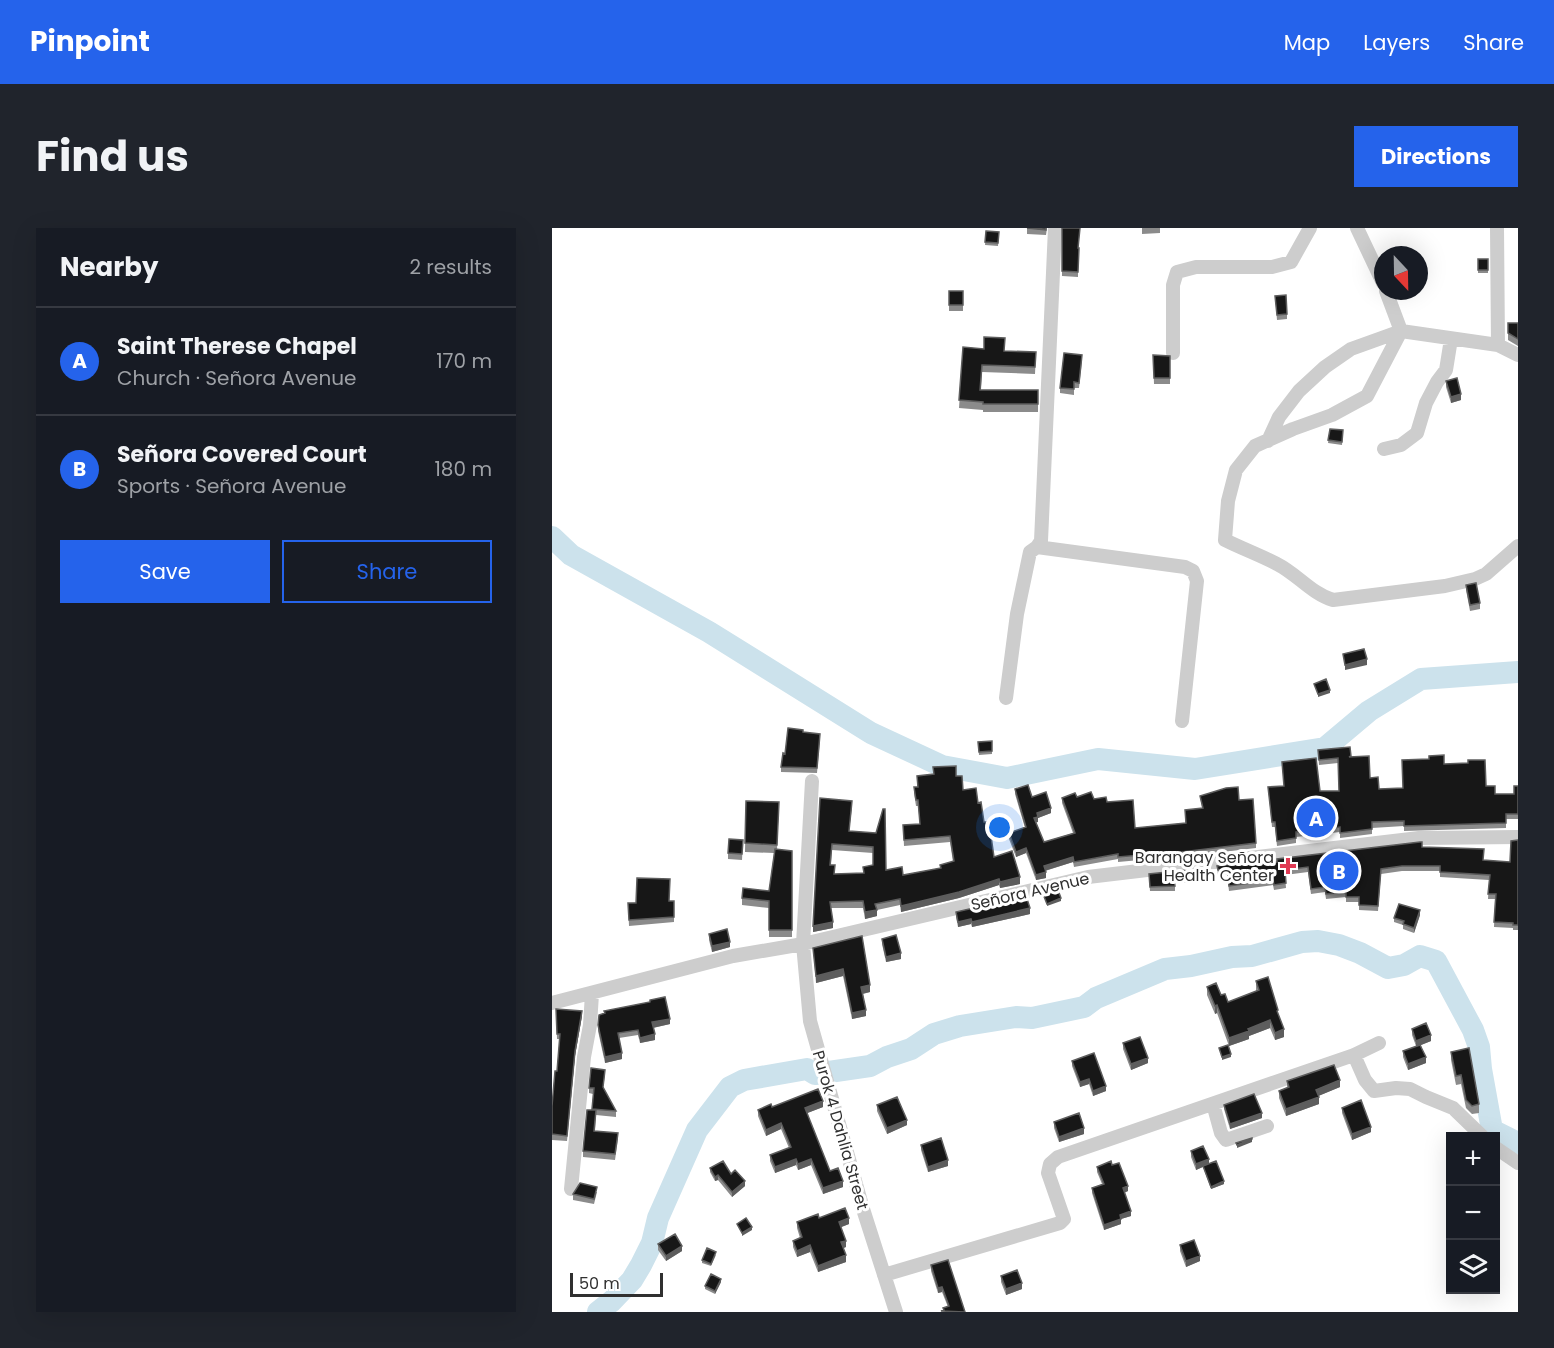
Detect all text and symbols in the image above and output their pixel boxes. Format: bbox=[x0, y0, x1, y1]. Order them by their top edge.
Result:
text: Pinpoint bbox=[30, 22, 150, 61]
text: Map bbox=[1284, 28, 1330, 57]
text: Layers bbox=[1363, 28, 1430, 57]
text: Share bbox=[1463, 28, 1524, 57]
button: Directions bbox=[1354, 126, 1518, 187]
text: Find us bbox=[36, 127, 189, 186]
north arrow bbox=[1374, 246, 1428, 300]
text: Nearby bbox=[60, 249, 158, 285]
text: 2 results bbox=[409, 253, 492, 281]
text: Saint Therese Chapel bbox=[117, 331, 357, 362]
text: A bbox=[72, 347, 87, 375]
text: 170 m bbox=[436, 347, 492, 375]
text: Church · Señora Avenue bbox=[117, 364, 357, 392]
text: Señora Covered Court bbox=[117, 439, 367, 470]
text: B bbox=[73, 455, 86, 483]
text: 180 m bbox=[434, 455, 492, 483]
text: Sports · Señora Avenue bbox=[117, 472, 346, 500]
button: Save bbox=[60, 540, 270, 603]
button: Share bbox=[282, 540, 492, 603]
pin: A bbox=[1296, 796, 1335, 840]
your location bbox=[985, 813, 1014, 842]
place label: Barangay Señora Health Center bbox=[1135, 846, 1274, 887]
pin: B bbox=[1320, 848, 1358, 894]
marker: Barangay Señora Health Center bbox=[1279, 857, 1297, 875]
street label: Señora Avenue bbox=[969, 867, 1092, 916]
street label: Purok 4 Dahlia Street bbox=[807, 1048, 874, 1213]
map controls bbox=[1446, 1132, 1500, 1294]
button: + bbox=[1446, 1132, 1500, 1186]
button: − bbox=[1446, 1186, 1500, 1240]
button: layers bbox=[1446, 1240, 1500, 1294]
scale bar bbox=[570, 1270, 663, 1298]
text: 50 m bbox=[579, 1272, 620, 1295]

